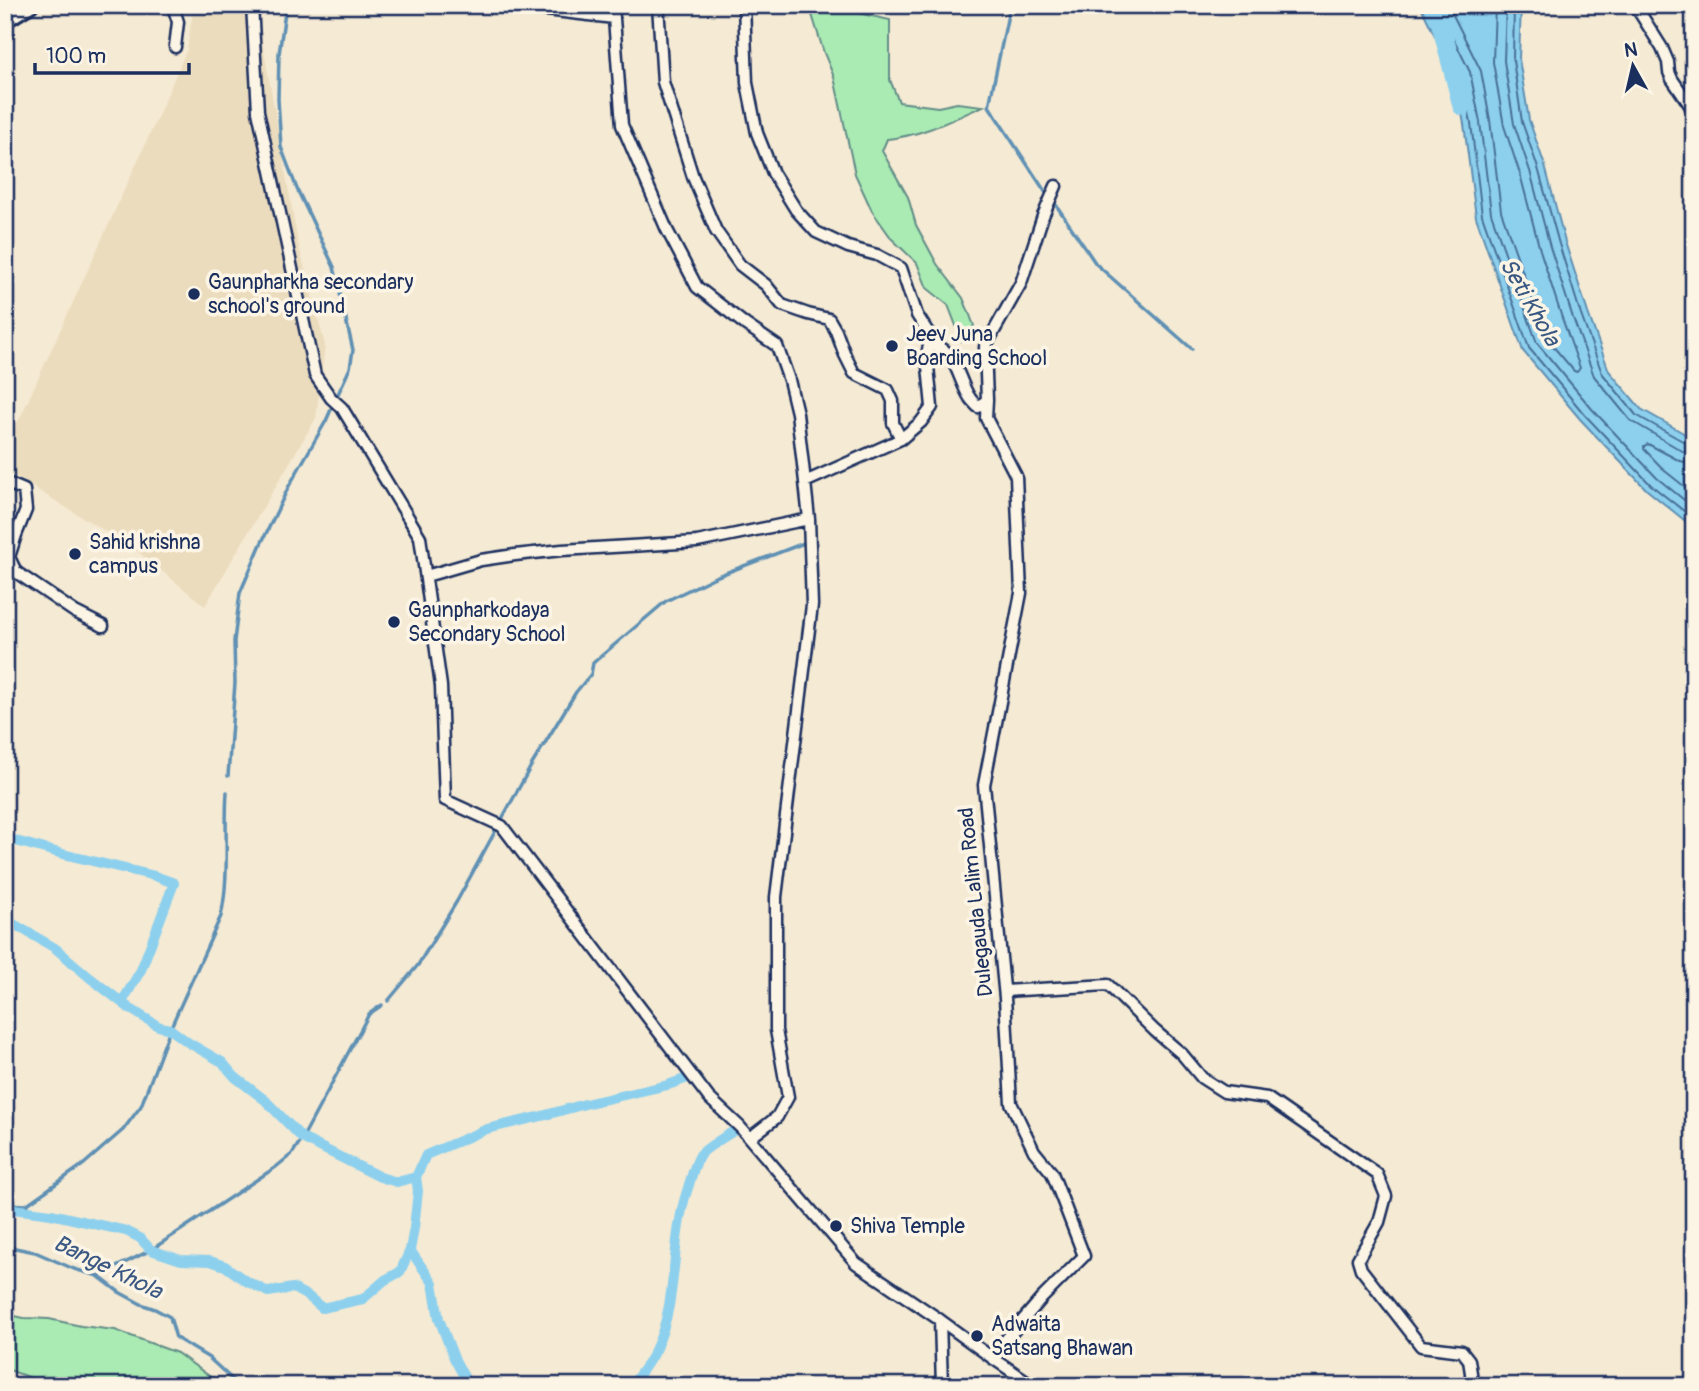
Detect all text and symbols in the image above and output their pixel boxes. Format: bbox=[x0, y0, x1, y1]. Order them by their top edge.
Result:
scale bar bbox=[35, 32, 189, 76]
north arrow bbox=[1598, 32, 1668, 102]
text: N bbox=[1623, 37, 1639, 63]
text: 100 m bbox=[46, 43, 106, 70]
water label: Seti Khola bbox=[1493, 253, 1567, 352]
place label: Gaunpharkha secondary school's ground bbox=[208, 269, 414, 320]
marker: Gaunpharkha secondary school's ground bbox=[186, 286, 202, 302]
place label: Jeev Juna Boarding School bbox=[906, 321, 1047, 372]
marker: Jeev Juna Boarding School bbox=[884, 338, 900, 354]
place label: Sahid krishna campus bbox=[89, 529, 201, 580]
marker: Sahid krishna campus bbox=[67, 546, 83, 562]
place label: Gaunpharkodaya Secondary School bbox=[408, 597, 566, 648]
marker: Gaunpharkodaya Secondary School bbox=[386, 614, 402, 630]
street label: Dulegauda Lalim Road bbox=[953, 806, 999, 998]
place label: Shiva Temple bbox=[850, 1213, 966, 1240]
marker: Shiva Temple bbox=[828, 1218, 844, 1234]
water label: Bange Khola bbox=[49, 1228, 168, 1306]
place label: Adwaita Satsang Bhawan bbox=[991, 1311, 1133, 1362]
marker: Adwaita Satsang Bhawan bbox=[969, 1328, 985, 1344]

